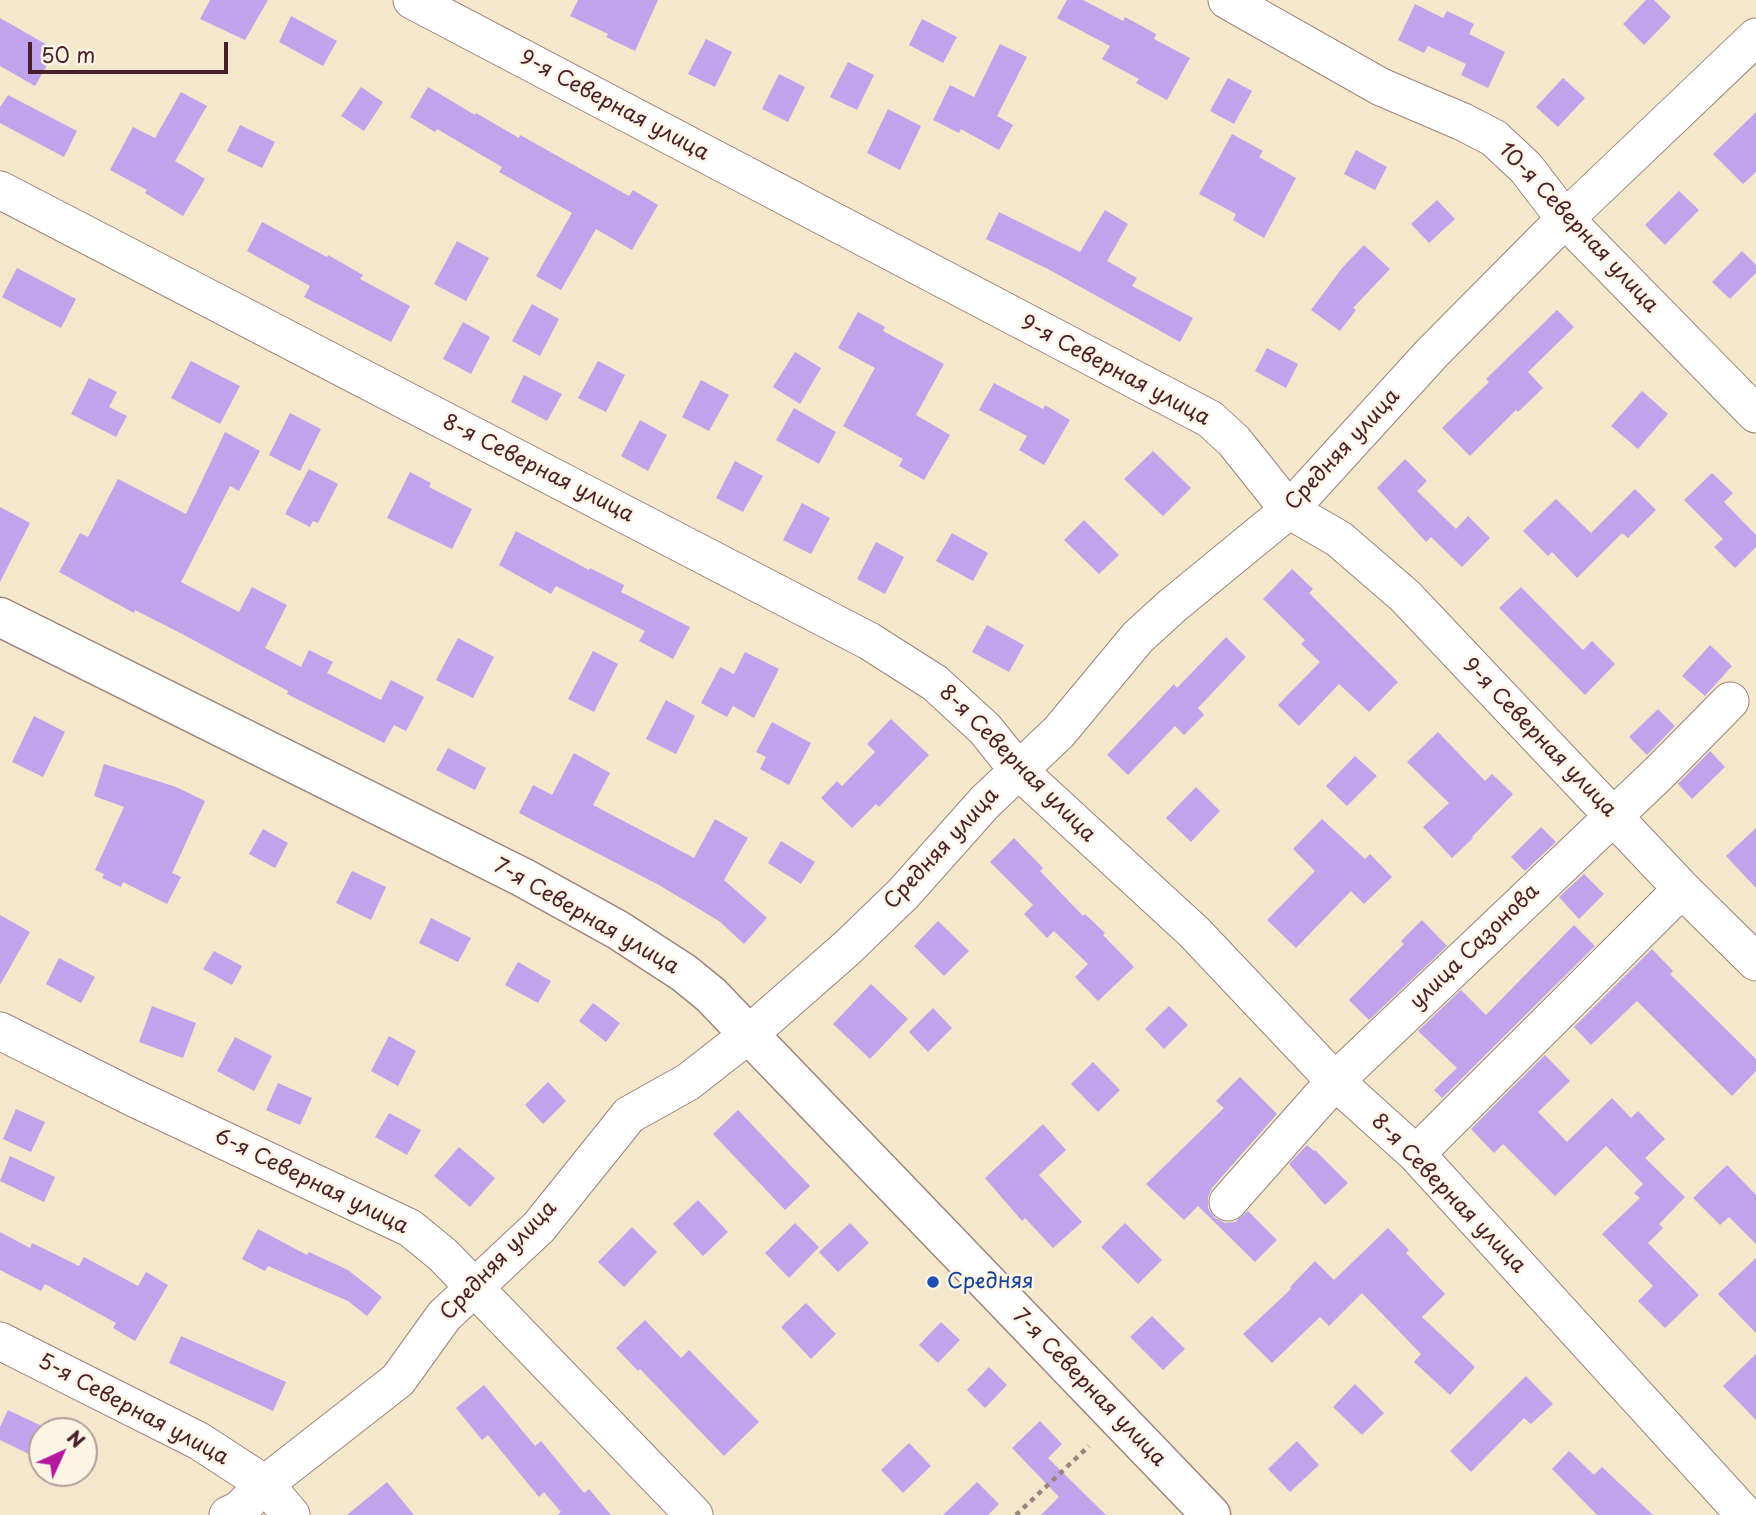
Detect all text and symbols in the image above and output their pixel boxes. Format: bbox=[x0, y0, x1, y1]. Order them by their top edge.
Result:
scale bar bbox=[32, 28, 231, 72]
text: 50 m bbox=[41, 38, 95, 70]
street label: 9-я Северная улица bbox=[515, 45, 713, 167]
street label: 10-я Северная улица bbox=[1493, 138, 1663, 318]
street label: 9-я Северная улица bbox=[1016, 310, 1214, 432]
street label: Средняя улица bbox=[1280, 384, 1406, 516]
street label: 8-я Северная улица bbox=[438, 410, 638, 528]
street label: 9-я Северная улица bbox=[1457, 653, 1621, 823]
street label: 8-я Северная улица bbox=[933, 680, 1101, 848]
street label: Средняя улица bbox=[879, 783, 1005, 915]
street label: 7-я Северная улица bbox=[489, 854, 683, 980]
street label: улица Сазонова bbox=[1405, 879, 1545, 1015]
street label: 8-я Северная улица bbox=[1365, 1109, 1531, 1279]
street label: 6-я Северная улица bbox=[210, 1124, 412, 1240]
street label: Средняя улица bbox=[436, 1196, 562, 1326]
place label: Средняя bbox=[947, 1269, 1034, 1295]
marker: Средняя bbox=[925, 1274, 941, 1290]
street label: 7-я Северная улица bbox=[1007, 1304, 1171, 1472]
street label: 5-я Северная улица bbox=[34, 1349, 232, 1471]
north arrow bbox=[28, 1417, 98, 1487]
text: N bbox=[61, 1423, 92, 1454]

